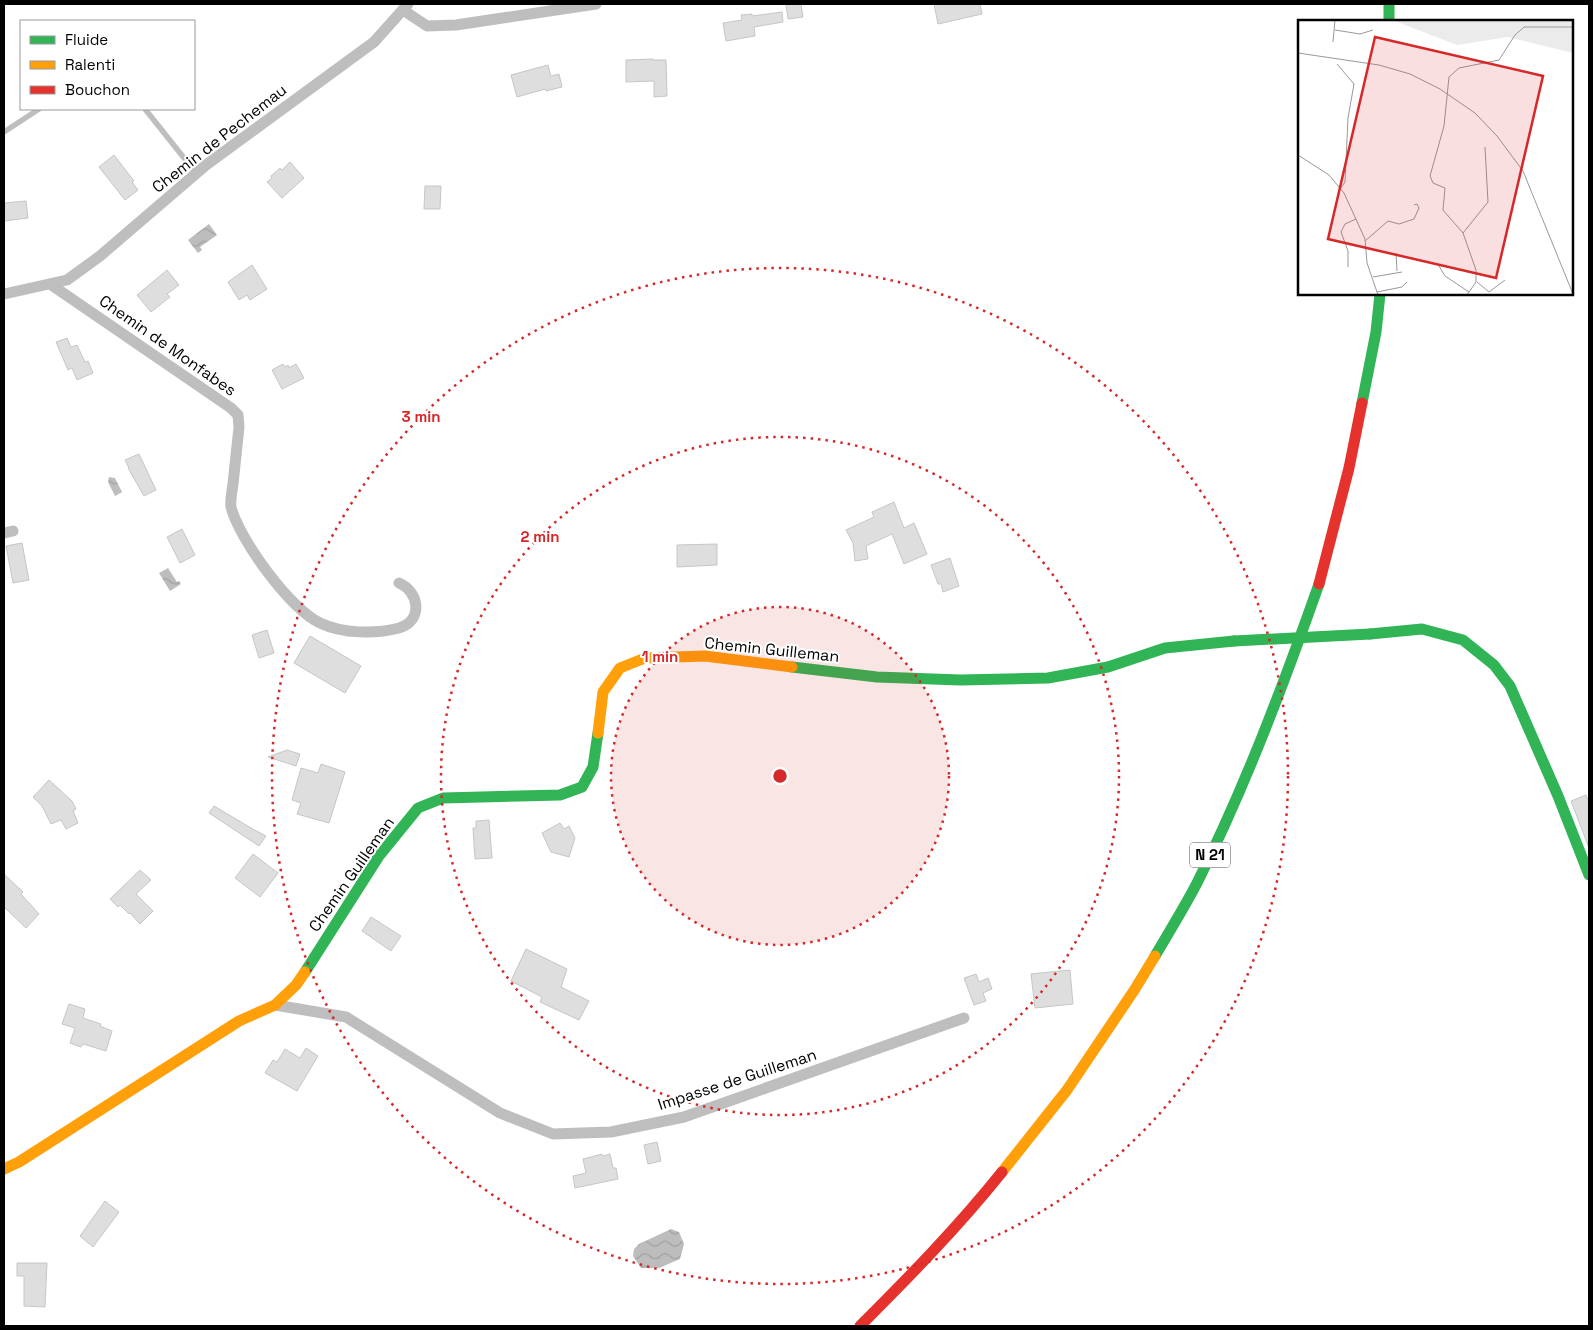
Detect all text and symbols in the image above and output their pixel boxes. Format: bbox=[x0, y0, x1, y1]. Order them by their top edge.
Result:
legend bbox=[20, 20, 195, 110]
inset map bbox=[1298, 20, 1573, 295]
text: Fluide bbox=[65, 30, 108, 49]
text: Ralenti bbox=[65, 55, 115, 74]
street label: Chemin de Pechemau bbox=[148, 79, 291, 198]
text: Bouchon bbox=[65, 80, 130, 99]
street label: Chemin de Monfabes bbox=[95, 290, 240, 401]
text: 3 min bbox=[402, 407, 440, 426]
text: 2 min bbox=[521, 527, 559, 546]
street label: Chemin Guilleman bbox=[703, 632, 840, 667]
text: 1 min bbox=[642, 647, 678, 666]
centre of rings bbox=[771, 767, 789, 785]
street label: Chemin Guilleman bbox=[304, 813, 399, 936]
road number: N 21 bbox=[1190, 842, 1230, 868]
street label: Impasse de Guilleman bbox=[655, 1044, 819, 1115]

